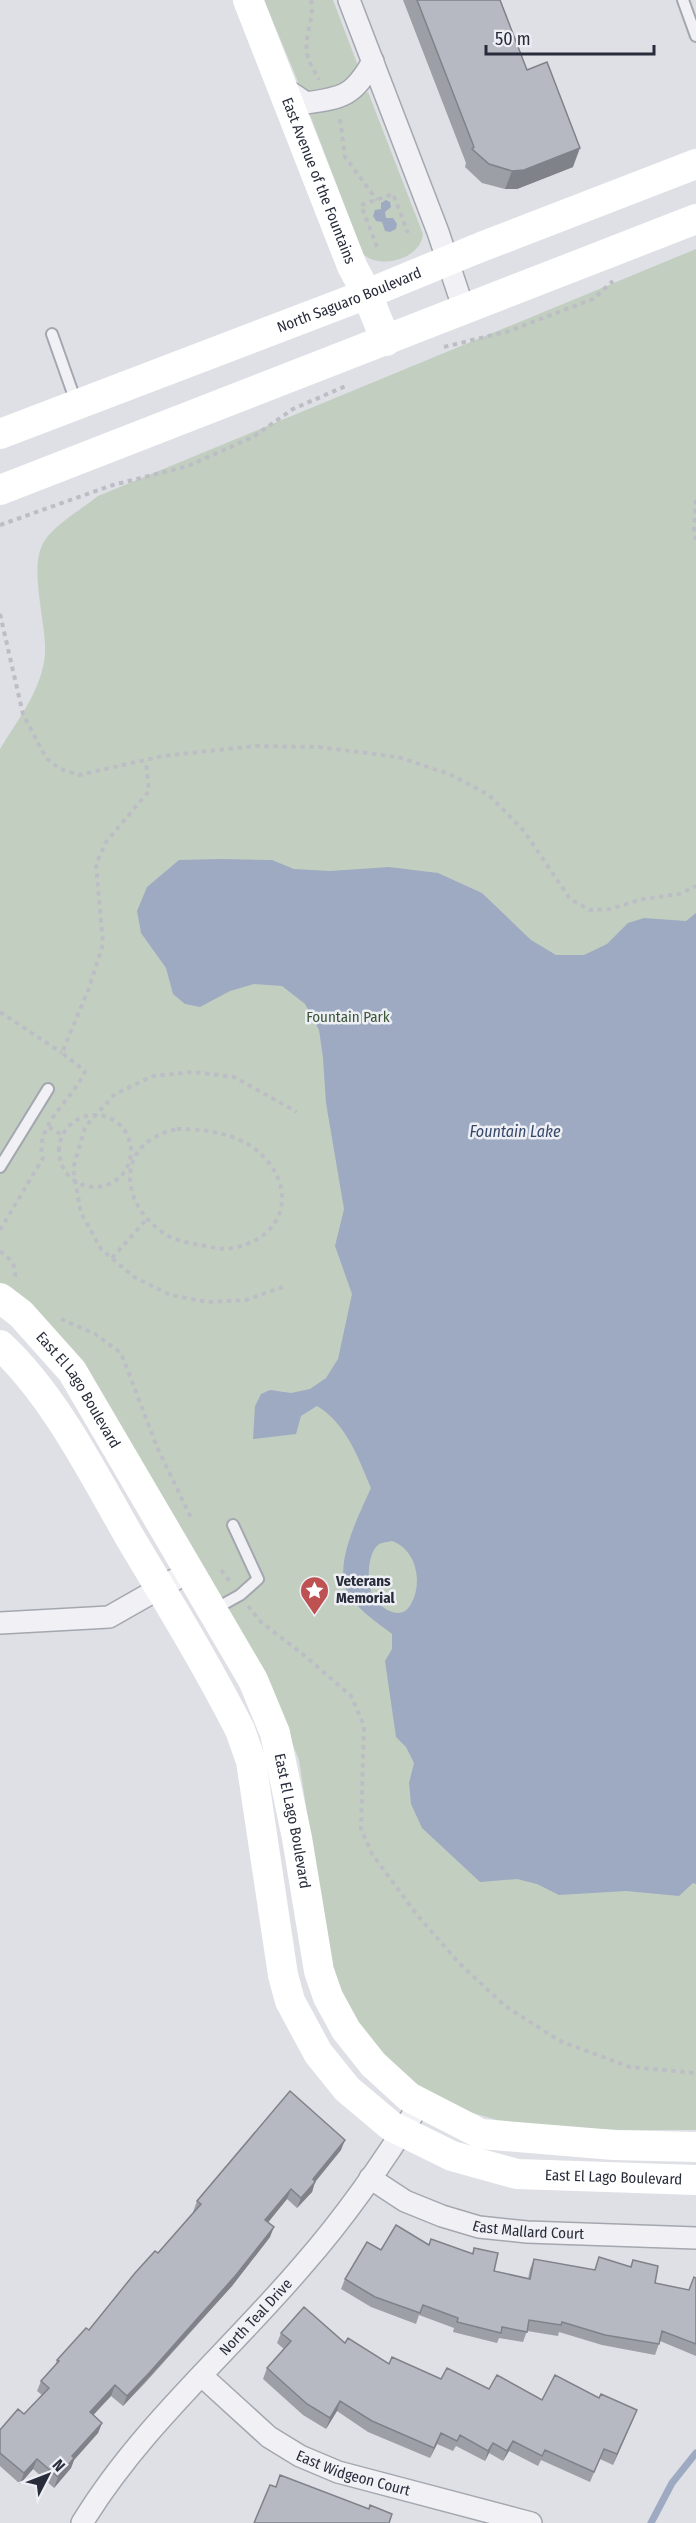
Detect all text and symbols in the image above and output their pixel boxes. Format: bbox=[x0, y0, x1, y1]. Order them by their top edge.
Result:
scale bar bbox=[486, 18, 654, 56]
text: 50 m bbox=[495, 28, 531, 50]
street label: East Avenue of the Fountains bbox=[278, 95, 359, 267]
street label: North Saguaro Boulevard bbox=[274, 264, 424, 336]
park label: Fountain Park bbox=[306, 1008, 390, 1026]
water label: Fountain Lake bbox=[469, 1122, 561, 1141]
street label: East El Lago Boulevard bbox=[32, 1328, 124, 1451]
place label: Veterans Memorial bbox=[335, 1572, 396, 1607]
place icon: Veterans Memorial bbox=[299, 1574, 331, 1616]
street label: East El Lago Boulevard bbox=[270, 1752, 314, 1890]
street label: East El Lago Boulevard bbox=[545, 2166, 683, 2189]
street label: East Mallard Court bbox=[470, 2217, 585, 2243]
street label: North Teal Drive bbox=[216, 2275, 296, 2359]
north arrow bbox=[18, 2445, 78, 2505]
street label: East Widgeon Court bbox=[293, 2446, 412, 2500]
text: N bbox=[49, 2455, 69, 2475]

